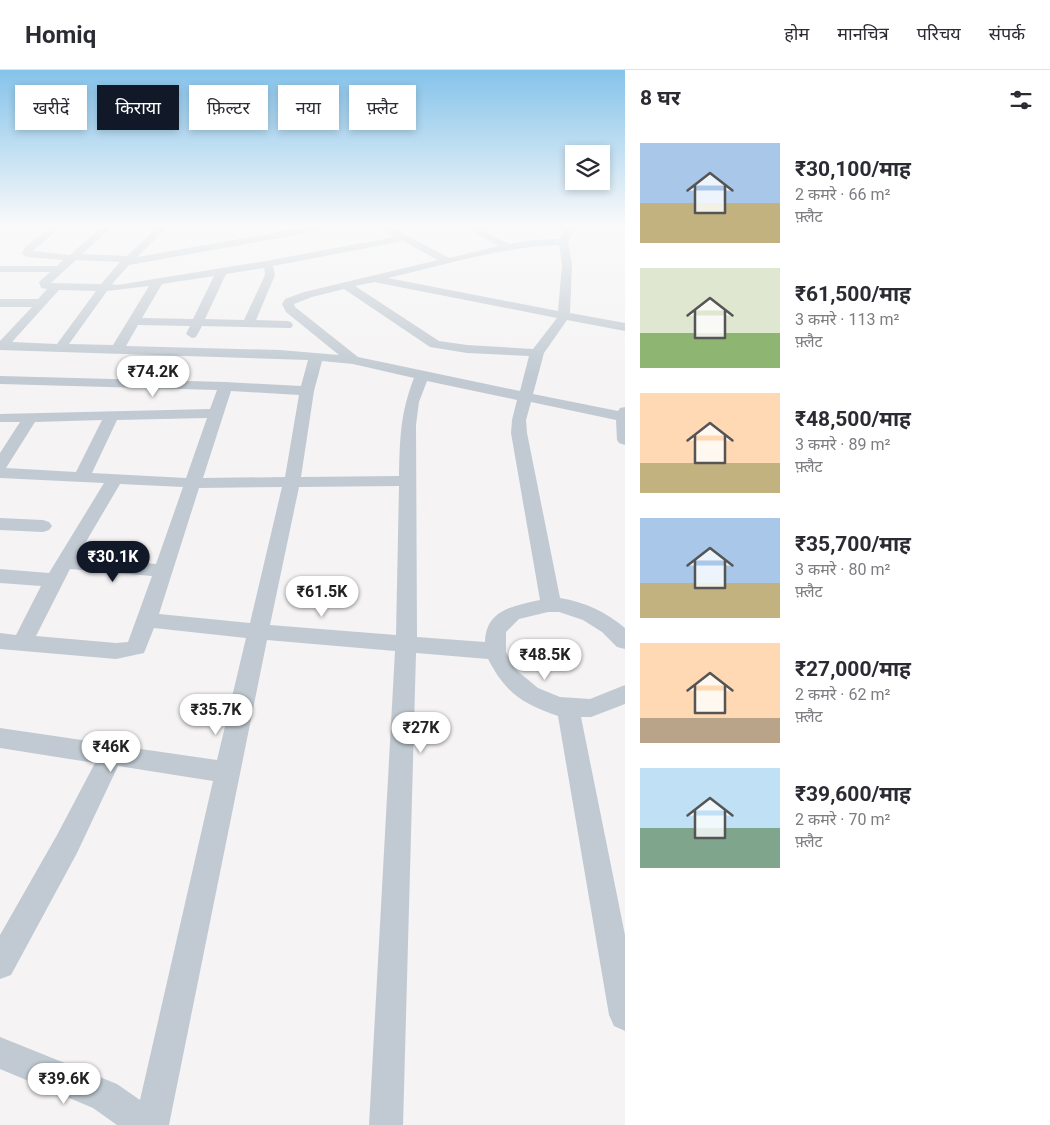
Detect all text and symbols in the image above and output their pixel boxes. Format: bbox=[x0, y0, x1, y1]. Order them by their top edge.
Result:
text: Homiq bbox=[25, 21, 96, 49]
text: होम bbox=[784, 23, 809, 44]
text: मानचित्र bbox=[837, 23, 889, 44]
text: परिचय bbox=[917, 23, 961, 44]
text: संपर्क bbox=[989, 23, 1025, 44]
chip: खरीदें bbox=[15, 85, 87, 130]
chip: किराया bbox=[97, 85, 179, 130]
chip: फ़िल्टर bbox=[189, 85, 268, 130]
chip: नया bbox=[278, 85, 339, 130]
chip: फ़्लैट bbox=[349, 85, 416, 130]
text: 8 घर bbox=[640, 86, 680, 110]
icon: filters bbox=[1007, 86, 1035, 114]
map controls bbox=[565, 145, 610, 190]
button: layers bbox=[565, 145, 610, 190]
text: ₹30,100/माह bbox=[795, 157, 911, 181]
icon: home bbox=[680, 163, 740, 223]
text: 2 कमरे · 66 m² bbox=[795, 185, 890, 204]
text: फ़्लैट bbox=[795, 207, 823, 226]
text: ₹61,500/माह bbox=[795, 282, 911, 306]
icon: home bbox=[680, 288, 740, 348]
text: 3 कमरे · 113 m² bbox=[795, 310, 899, 329]
text: फ़्लैट bbox=[795, 332, 823, 351]
pin: ₹74.2K bbox=[112, 356, 194, 398]
text: ₹74.2K bbox=[128, 362, 178, 381]
text: ₹48,500/माह bbox=[795, 407, 911, 431]
icon: home bbox=[680, 413, 740, 473]
text: 3 कमरे · 89 m² bbox=[795, 435, 890, 454]
text: फ़्लैट bbox=[795, 457, 823, 476]
text: ₹35,700/माह bbox=[795, 532, 911, 556]
icon: home bbox=[680, 538, 740, 598]
pin: ₹30.1K bbox=[72, 540, 154, 583]
text: ₹30.1K bbox=[88, 547, 138, 566]
text: 3 कमरे · 80 m² bbox=[795, 560, 890, 579]
pin: ₹61.5K bbox=[281, 576, 363, 618]
text: ₹61.5K bbox=[297, 582, 347, 601]
text: फ़्लैट bbox=[795, 582, 823, 601]
pin: ₹48.5K bbox=[504, 638, 586, 681]
text: ₹48.5K bbox=[520, 645, 570, 664]
text: ₹27,000/माह bbox=[795, 657, 911, 681]
icon: home bbox=[680, 663, 740, 723]
text: 2 कमरे · 62 m² bbox=[795, 685, 890, 704]
pin: ₹35.7K bbox=[175, 694, 257, 736]
text: ₹35.7K bbox=[191, 700, 241, 719]
text: फ़्लैट bbox=[795, 707, 823, 726]
pin: ₹27K bbox=[391, 712, 451, 754]
text: ₹27K bbox=[403, 718, 439, 737]
pin: ₹46K bbox=[81, 730, 141, 773]
text: ₹46K bbox=[93, 737, 129, 756]
text: ₹39,600/माह bbox=[795, 782, 911, 806]
icon: home bbox=[680, 788, 740, 848]
text: 2 कमरे · 70 m² bbox=[795, 810, 890, 829]
text: फ़्लैट bbox=[795, 832, 823, 851]
pin: ₹39.6K bbox=[23, 1062, 105, 1105]
text: ₹39.6K bbox=[39, 1069, 89, 1088]

